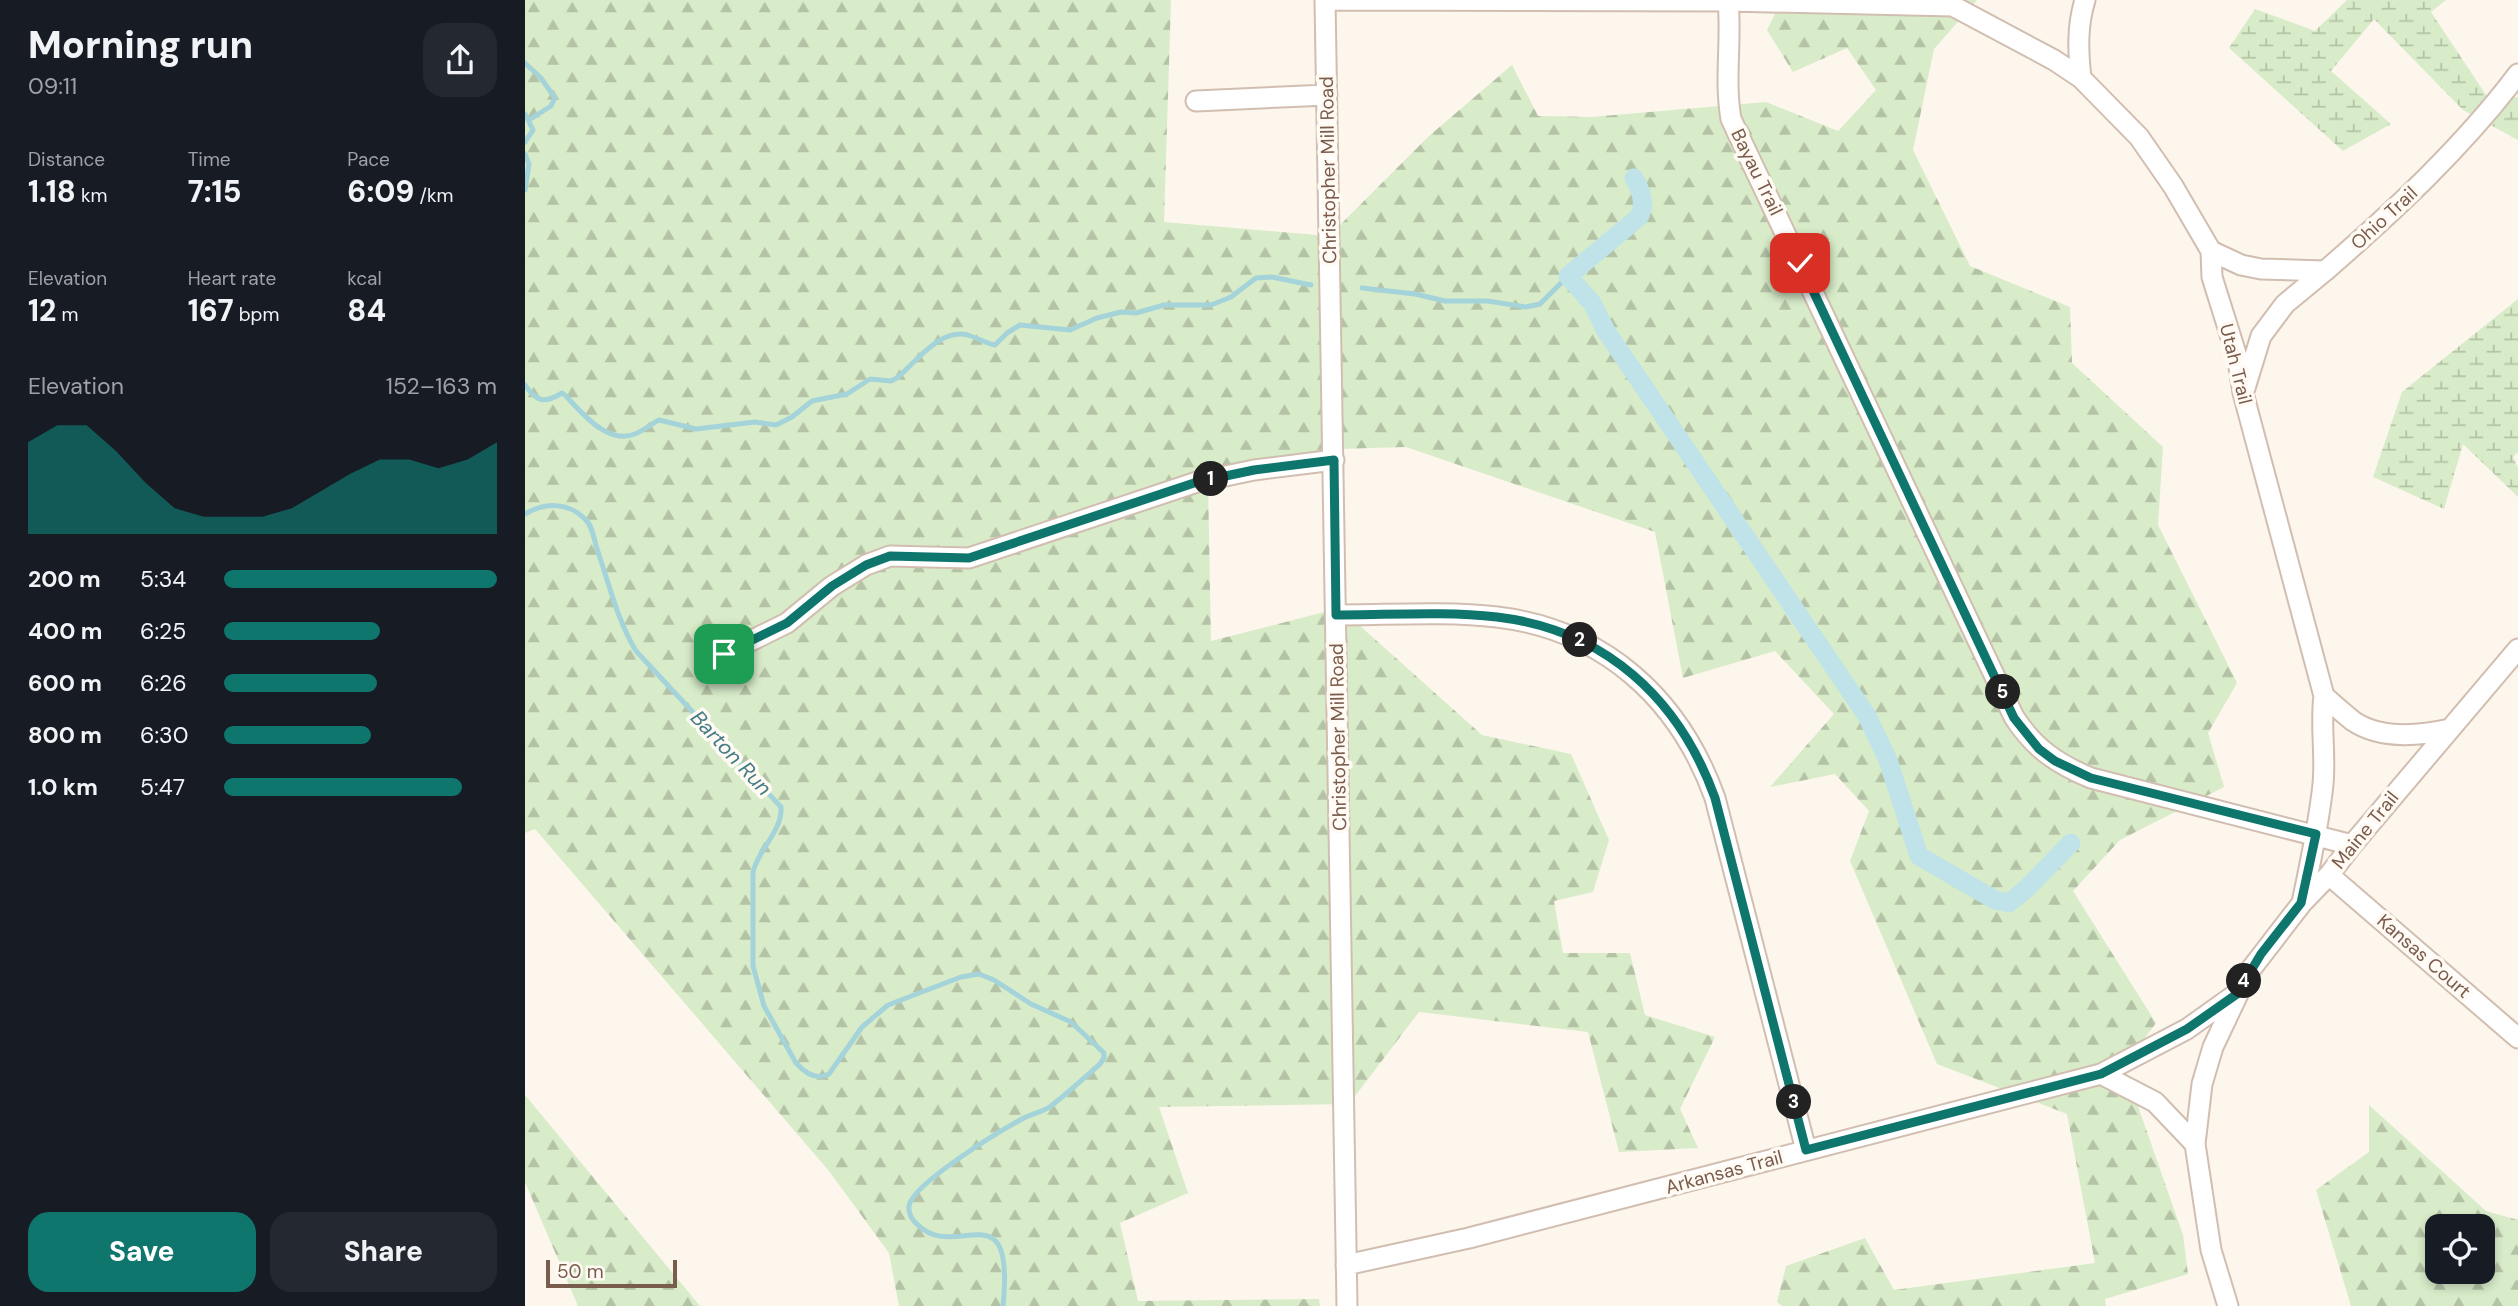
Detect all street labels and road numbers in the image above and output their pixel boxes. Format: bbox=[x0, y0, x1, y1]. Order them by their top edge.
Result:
street label: Christopher Mill Road bbox=[1314, 76, 1342, 264]
street label: Bayau Trail bbox=[1725, 125, 1789, 219]
street label: Ohio Trail bbox=[2345, 181, 2423, 255]
street label: Utah Trail bbox=[2214, 321, 2258, 407]
street label: Christopher Mill Road bbox=[1324, 643, 1352, 831]
street label: Maine Trail bbox=[2326, 786, 2404, 874]
street label: Kansas Court bbox=[2372, 908, 2476, 1004]
street label: Arkansas Trail bbox=[1663, 1144, 1785, 1200]

